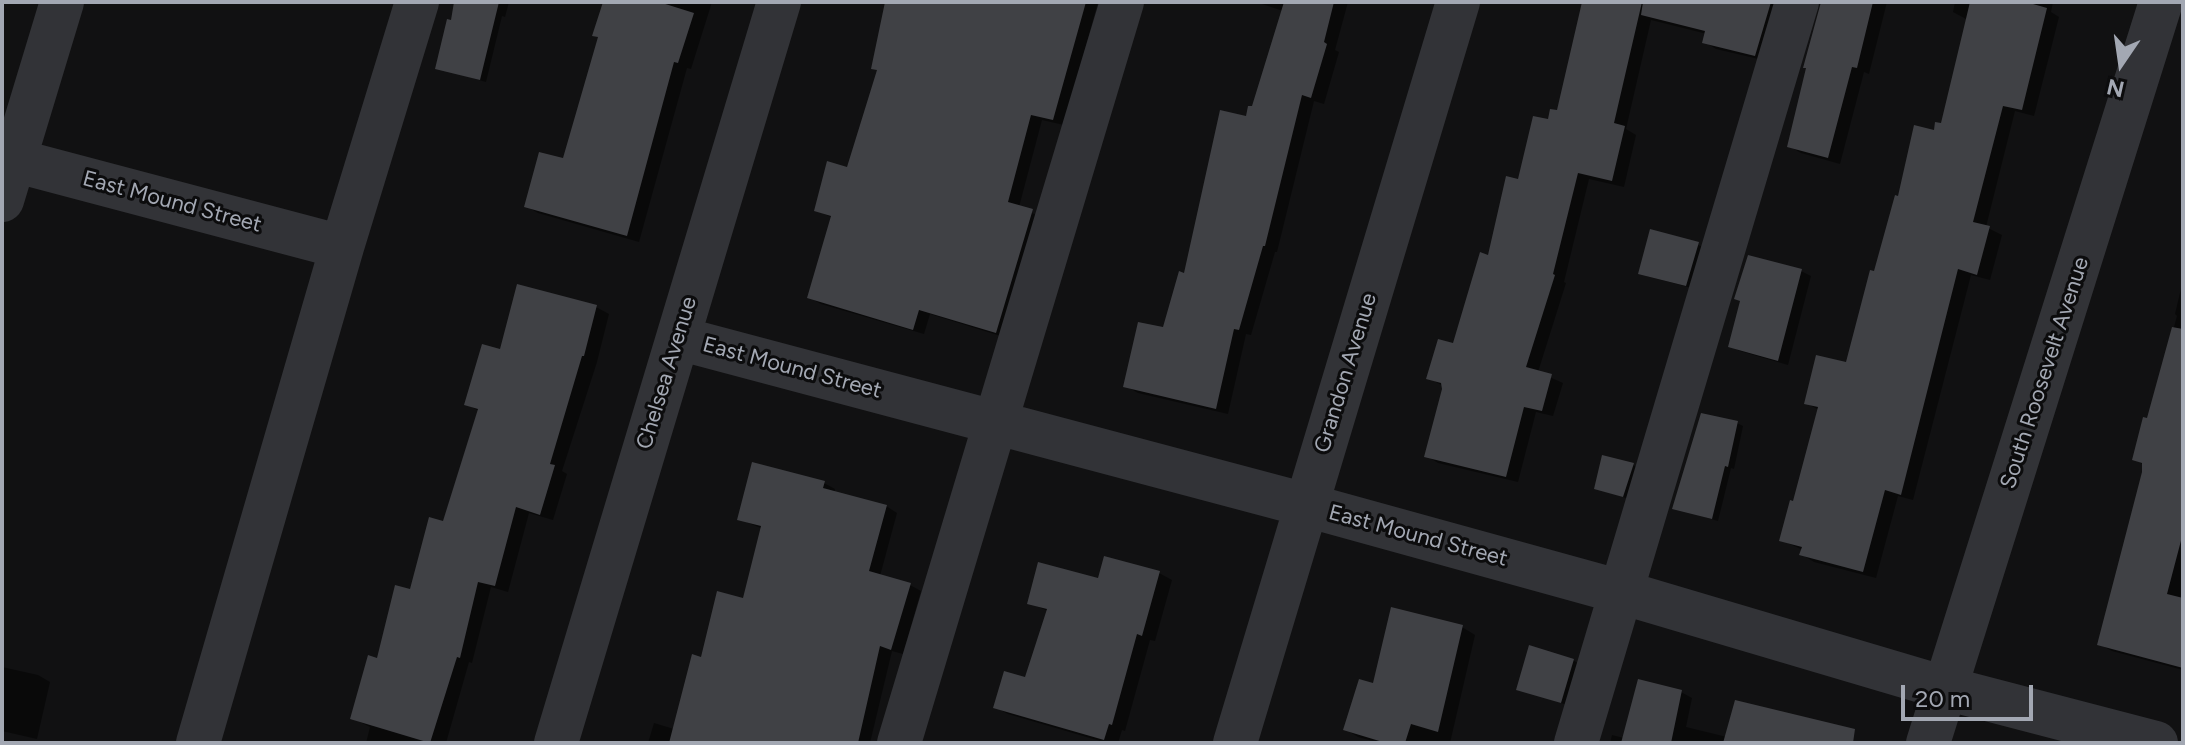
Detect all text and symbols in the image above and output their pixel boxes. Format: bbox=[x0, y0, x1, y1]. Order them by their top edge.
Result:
north arrow bbox=[2081, 24, 2161, 104]
text: N bbox=[2104, 73, 2127, 103]
street label: East Mound Street bbox=[80, 165, 264, 239]
street label: South Roosevelt Avenue bbox=[1995, 254, 2095, 492]
street label: Grandon Avenue bbox=[1309, 290, 1383, 456]
street label: Chelsea Avenue bbox=[631, 293, 703, 453]
street label: East Mound Street bbox=[700, 331, 884, 405]
street label: East Mound Street bbox=[1326, 499, 1510, 573]
scale bar bbox=[1905, 669, 2037, 719]
text: 20 m bbox=[1915, 684, 1970, 713]

